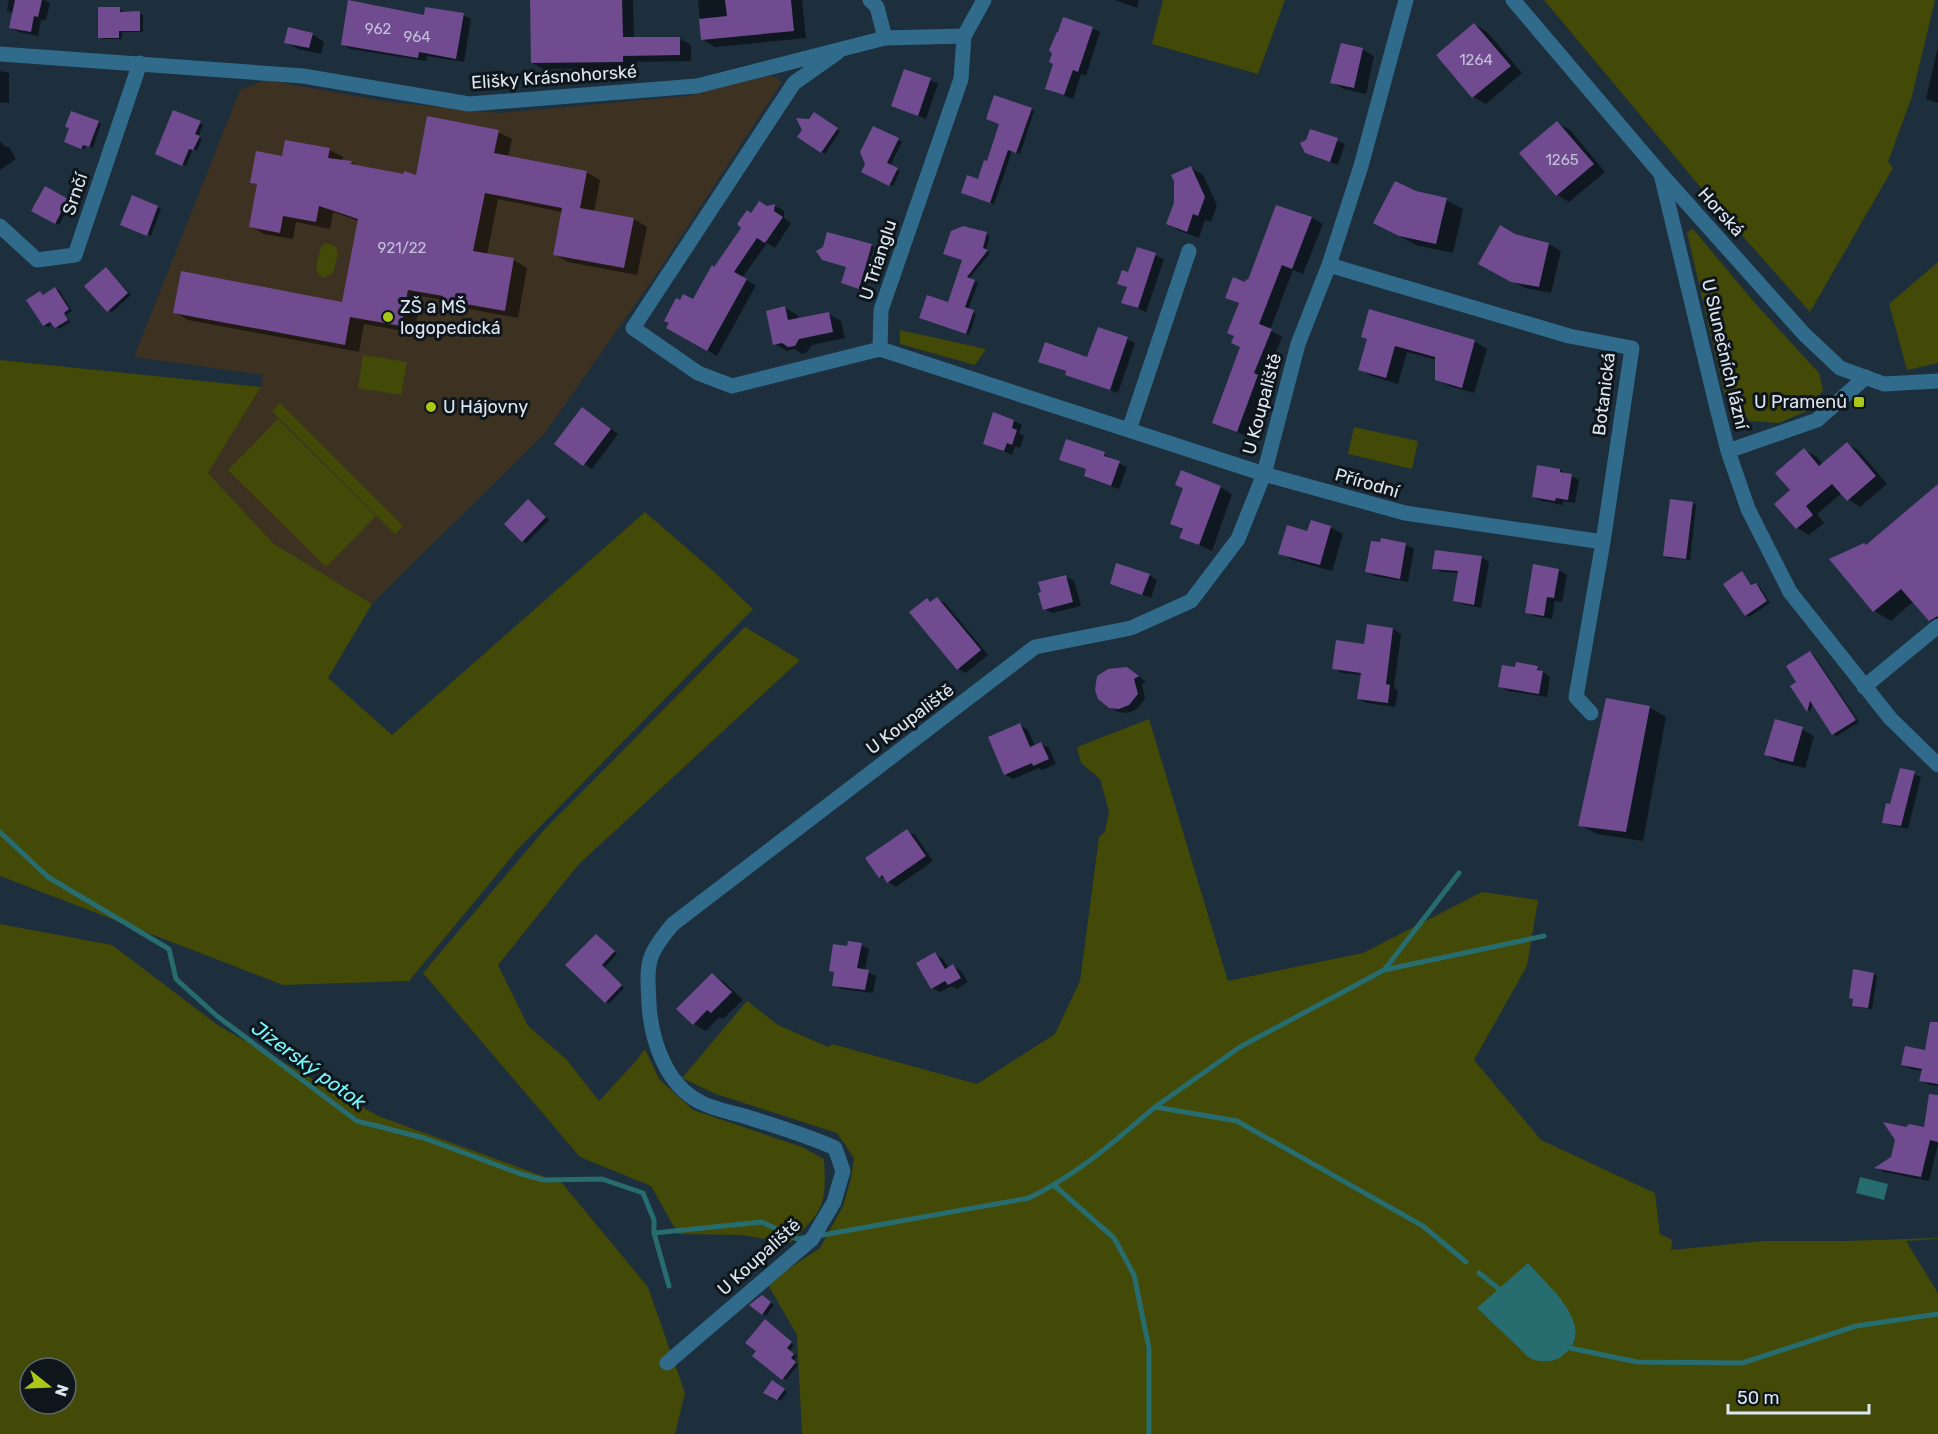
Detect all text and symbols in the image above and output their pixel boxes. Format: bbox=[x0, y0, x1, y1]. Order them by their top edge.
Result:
house number: 962 bbox=[365, 20, 391, 38]
house number: 964 bbox=[403, 28, 431, 46]
house number: 1264 bbox=[1459, 51, 1493, 69]
street label: Elišky Krásnohorské bbox=[470, 60, 638, 94]
house number: 1265 bbox=[1545, 151, 1579, 169]
street label: Srnčí bbox=[58, 168, 93, 218]
street label: Horská bbox=[1693, 183, 1749, 241]
street label: U Trianglu bbox=[855, 217, 901, 303]
house number: 921/22 bbox=[378, 239, 427, 257]
street label: U Slunečních lázní bbox=[1697, 277, 1753, 433]
place label: ZŠ a MŠ logopedická bbox=[400, 296, 501, 339]
marker: ZŠ a MŠ logopedická bbox=[381, 310, 395, 324]
street label: U Koupaliště bbox=[1238, 351, 1286, 457]
street label: Botanická bbox=[1588, 351, 1620, 437]
place label: U Pramenů bbox=[1754, 391, 1847, 413]
marker: U Pramenů bbox=[1852, 395, 1866, 409]
place label: U Hájovny bbox=[443, 396, 528, 418]
marker: U Hájovny bbox=[424, 400, 438, 414]
street label: Přírodní bbox=[1332, 463, 1403, 503]
street label: U Koupaliště bbox=[862, 679, 958, 759]
water label: Jizerský potok bbox=[247, 1016, 371, 1115]
street label: U Koupaliště bbox=[713, 1214, 805, 1300]
north arrow bbox=[18, 1356, 78, 1416]
scale bar bbox=[1728, 1377, 1869, 1415]
text: N bbox=[51, 1382, 73, 1399]
text: 50 m bbox=[1737, 1387, 1780, 1409]

